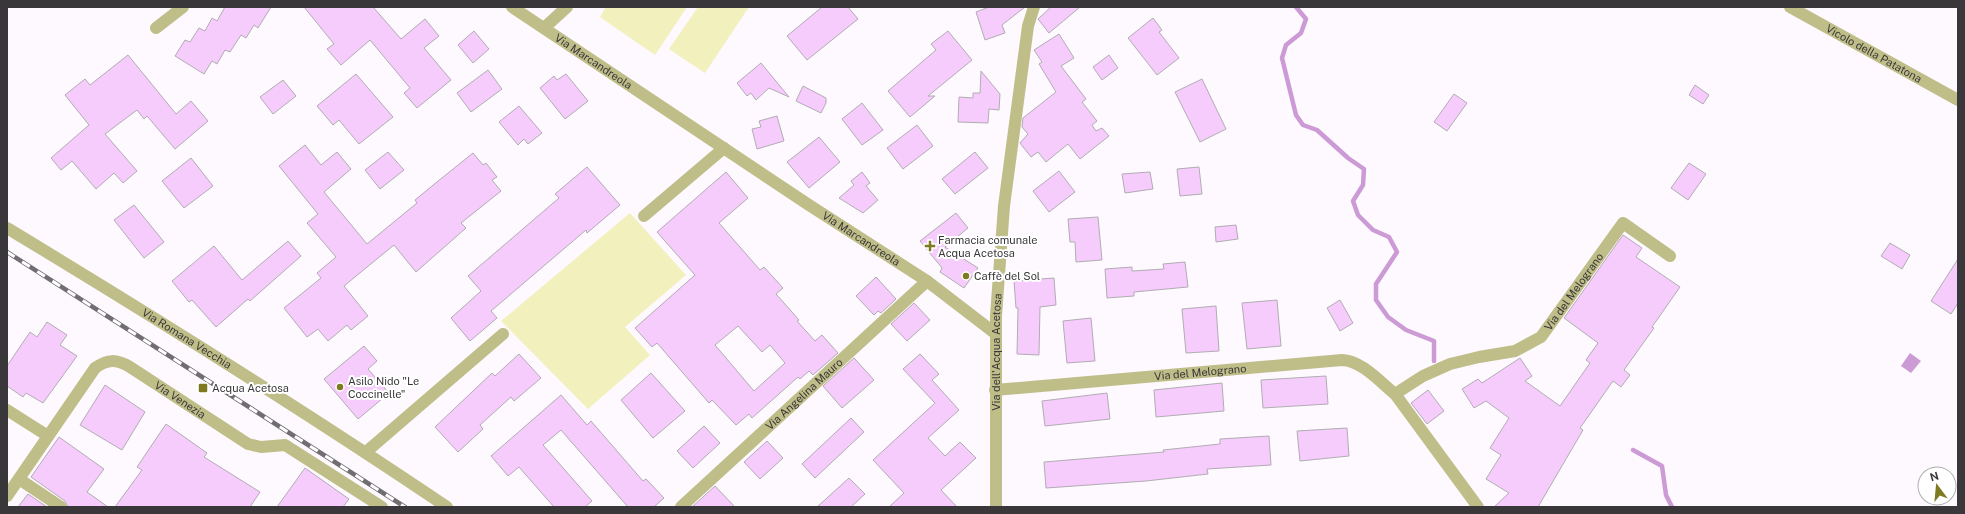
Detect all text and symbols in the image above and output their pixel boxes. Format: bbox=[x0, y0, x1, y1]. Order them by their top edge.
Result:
street label: Vicolo della Patatona bbox=[1824, 22, 1924, 85]
street label: Via Marcandreola bbox=[553, 31, 634, 91]
street label: Via Marcandreola bbox=[820, 209, 902, 268]
place label: Farmacia comunale Acqua Acetosa bbox=[938, 234, 1037, 259]
marker: Farmacia comunale Acqua Acetosa bbox=[925, 241, 935, 251]
street label: Via del Melograno bbox=[1542, 251, 1606, 333]
place label: Caffè del Sol bbox=[974, 270, 1040, 282]
marker: Caffè del Sol bbox=[961, 271, 971, 281]
street label: Via dell'Acqua Acetosa bbox=[990, 293, 1004, 411]
street label: Via Romana Vecchia bbox=[140, 306, 234, 371]
street label: Via Angelina Mauro bbox=[763, 356, 845, 432]
street label: Via del Melograno bbox=[1154, 362, 1247, 382]
place label: Asilo Nido "Le Coccinelle" bbox=[348, 375, 419, 400]
street label: Via Venezia bbox=[152, 379, 208, 421]
marker: Acqua Acetosa bbox=[197, 382, 209, 394]
place label: Acqua Acetosa bbox=[212, 382, 289, 394]
marker: Asilo Nido "Le Coccinelle" bbox=[335, 382, 345, 392]
north arrow bbox=[1917, 466, 1957, 506]
text: N bbox=[1928, 469, 1940, 483]

